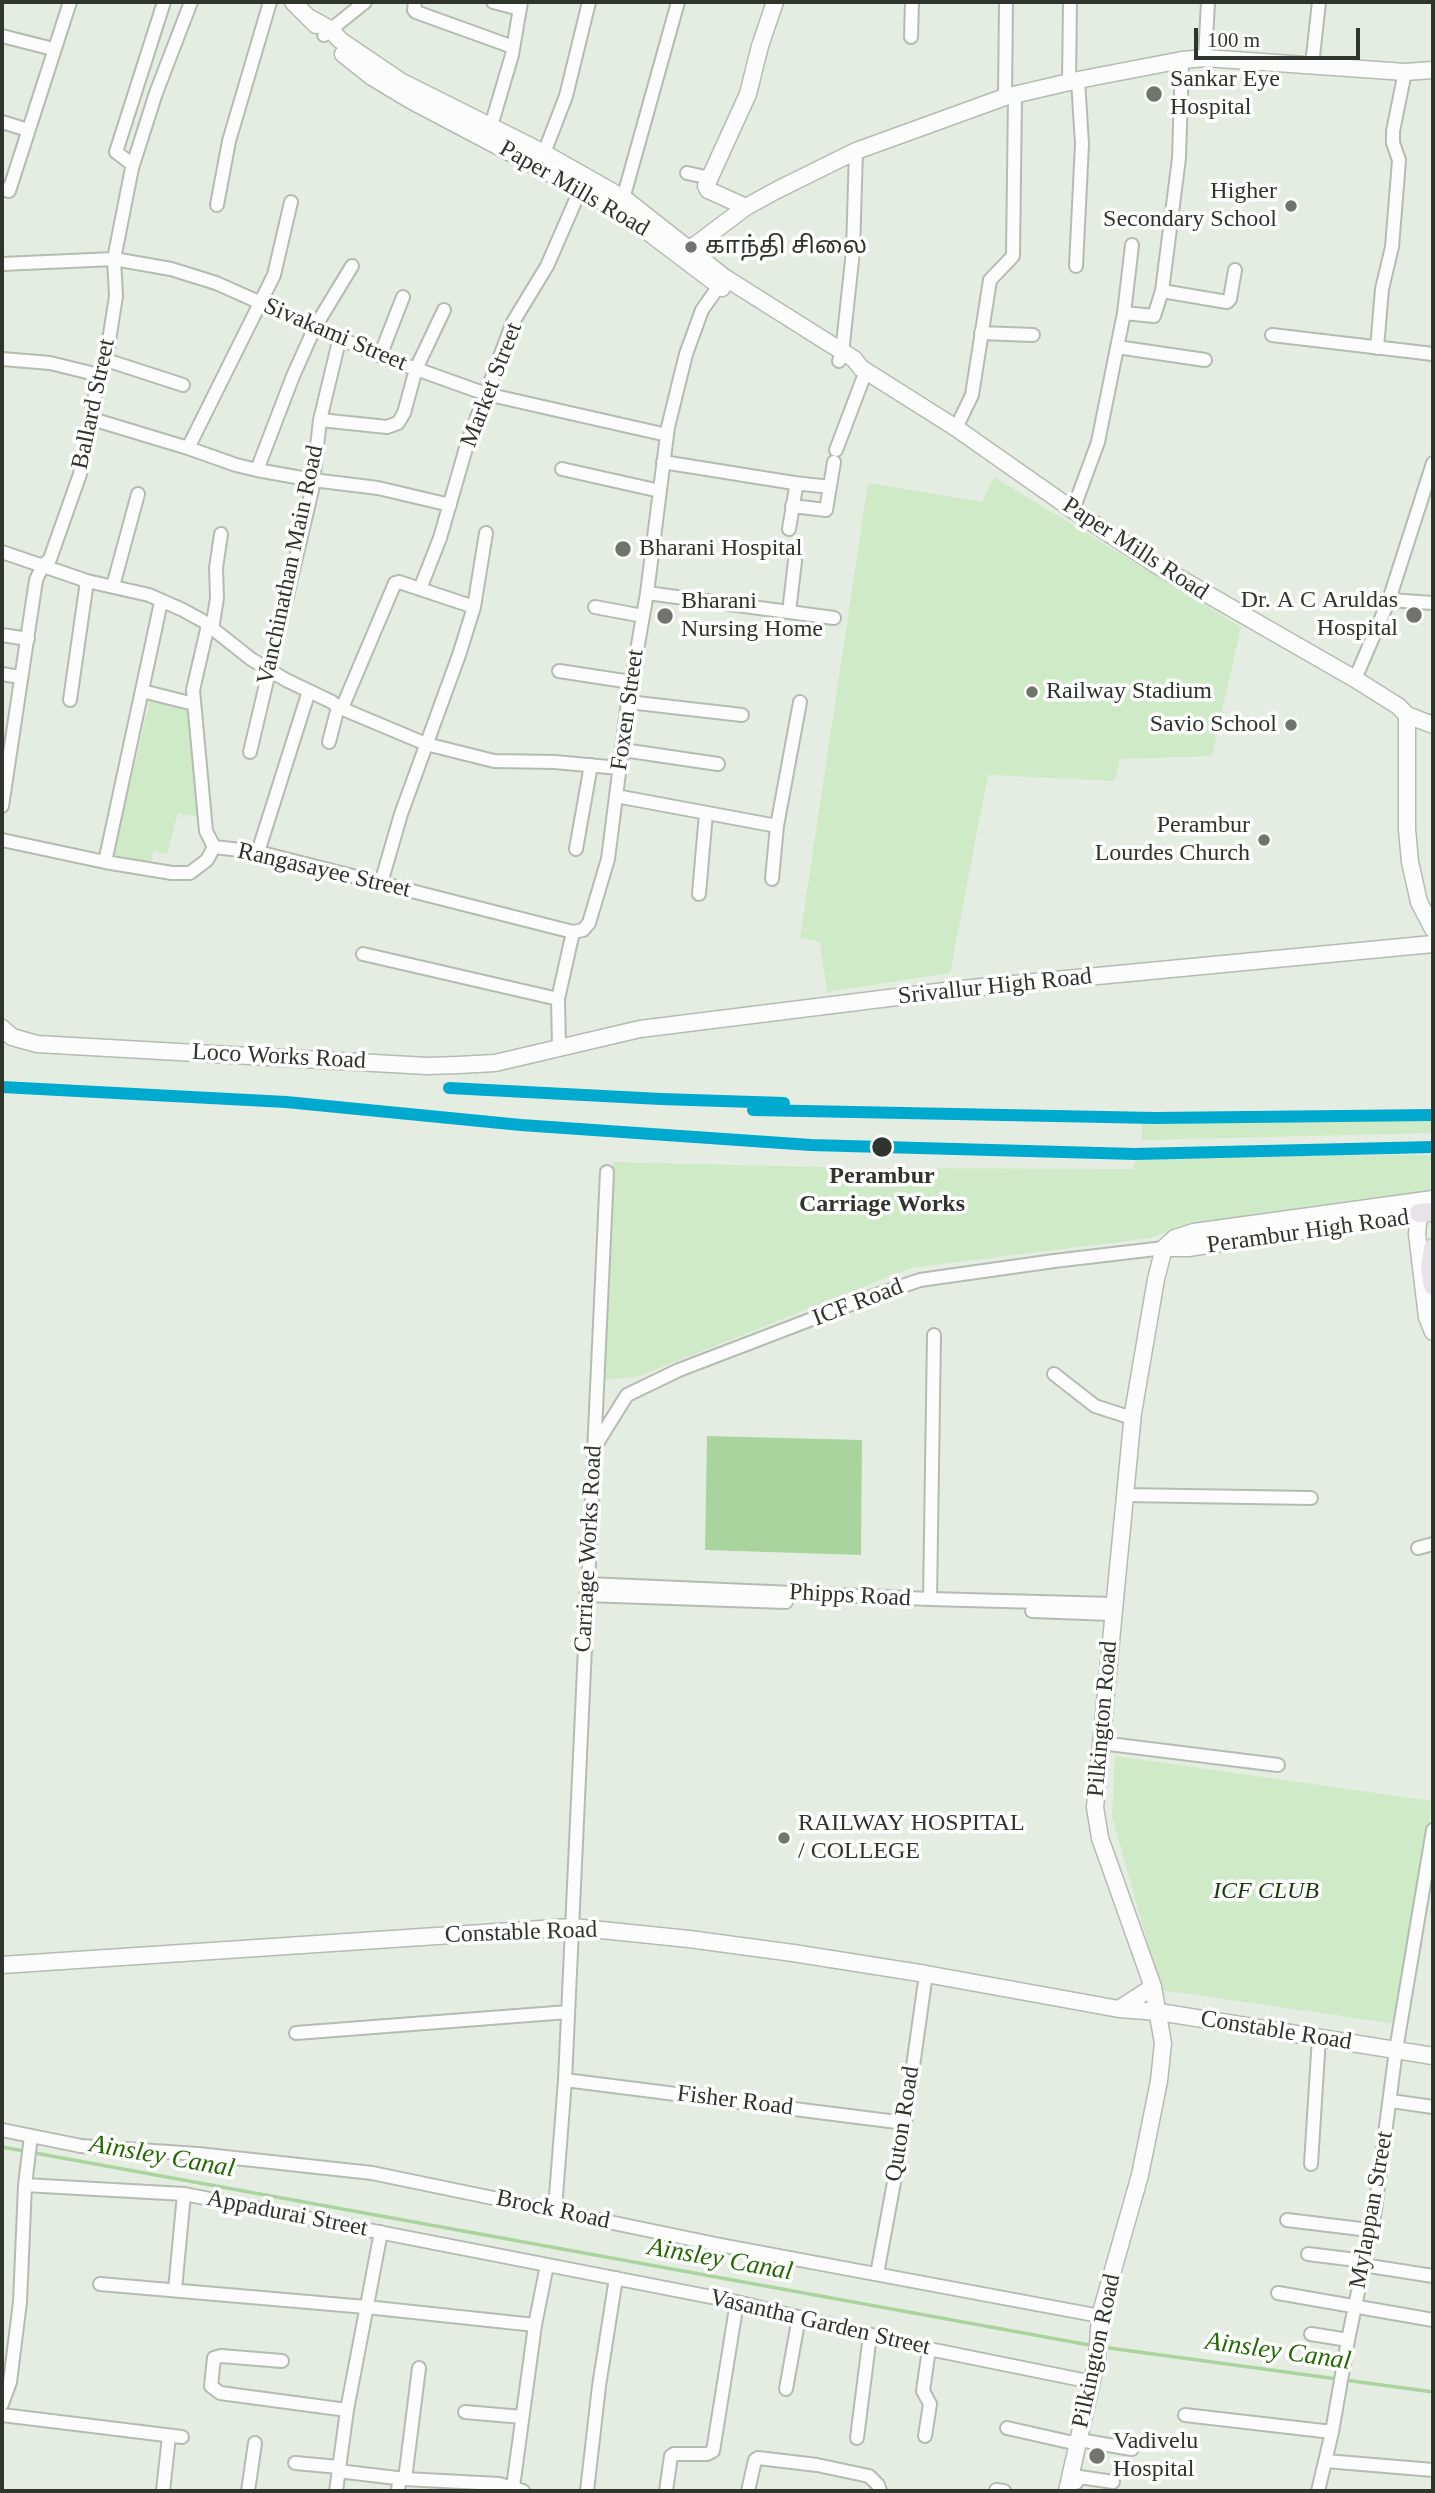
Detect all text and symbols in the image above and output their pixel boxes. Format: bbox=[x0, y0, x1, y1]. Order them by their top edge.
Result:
scale bar bbox=[1197, 14, 1363, 58]
text: 100 m bbox=[1207, 28, 1260, 52]
place label: Sankar Eye Hospital bbox=[1170, 66, 1280, 122]
marker: Sankar Eye Hospital bbox=[1144, 84, 1164, 104]
street label: Paper Mills Road bbox=[494, 135, 654, 243]
place label: Higher Secondary School bbox=[1103, 178, 1277, 234]
marker: Higher Secondary School bbox=[1283, 198, 1299, 214]
place label: காந்தி சிலை bbox=[705, 233, 867, 261]
marker: காந்தி சிலை bbox=[683, 239, 699, 255]
street label: Sivakami Street bbox=[259, 292, 411, 378]
street label: Market Street bbox=[455, 319, 529, 451]
street label: Ballard Street bbox=[66, 336, 122, 472]
street label: Vanchinathan Main Road bbox=[252, 443, 330, 687]
street label: Paper Mills Road bbox=[1057, 491, 1213, 607]
place label: Bharani Hospital bbox=[639, 535, 802, 563]
marker: Bharani Hospital bbox=[613, 539, 633, 559]
place label: Dr. A C Aruldas Hospital bbox=[1241, 587, 1398, 643]
place label: Bharani Nursing Home bbox=[681, 588, 823, 644]
marker: Dr. A C Aruldas Hospital bbox=[1404, 605, 1424, 625]
marker: Bharani Nursing Home bbox=[655, 606, 675, 626]
street label: Foxen Street bbox=[605, 648, 651, 772]
place label: Railway Stadium bbox=[1046, 678, 1212, 706]
marker: Railway Stadium bbox=[1024, 684, 1040, 700]
place label: Savio School bbox=[1150, 711, 1277, 739]
marker: Savio School bbox=[1283, 717, 1299, 733]
place label: Perambur Lourdes Church bbox=[1095, 812, 1250, 868]
marker: Perambur Lourdes Church bbox=[1256, 832, 1272, 848]
street label: Rangasayee Street bbox=[235, 837, 413, 905]
street label: Srivallur High Road bbox=[897, 963, 1093, 1011]
street label: Loco Works Road bbox=[191, 1038, 367, 1076]
marker: Perambur Carriage Works bbox=[870, 1135, 894, 1159]
place label: Perambur Carriage Works bbox=[799, 1163, 965, 1219]
street label: Perambur High Road bbox=[1205, 1204, 1411, 1260]
street label: ICF Road bbox=[809, 1273, 907, 1333]
street label: Carriage Works Road bbox=[569, 1445, 609, 1653]
street label: Phipps Road bbox=[788, 1578, 912, 1614]
street label: Pilkington Road bbox=[1082, 1640, 1124, 1798]
place label: RAILWAY HOSPITAL / COLLEGE bbox=[798, 1810, 1025, 1866]
marker: RAILWAY HOSPITAL / COLLEGE bbox=[776, 1830, 792, 1846]
park label: ICF CLUB bbox=[1213, 1878, 1319, 1906]
street label: Constable Road bbox=[444, 1916, 598, 1950]
street label: Constable Road bbox=[1198, 2005, 1354, 2057]
street label: Quton Road bbox=[880, 2064, 926, 2184]
street label: Fisher Road bbox=[675, 2080, 795, 2122]
water label: Ainsley Canal bbox=[87, 2129, 237, 2185]
street label: Mylappan Street bbox=[1344, 2129, 1400, 2291]
street label: Appadurai Street bbox=[204, 2184, 370, 2244]
street label: Brock Road bbox=[494, 2184, 612, 2236]
water label: Ainsley Canal bbox=[645, 2232, 795, 2288]
street label: Pilkington Road bbox=[1067, 2271, 1127, 2431]
street label: Vasantha Garden Street bbox=[707, 2284, 933, 2362]
water label: Ainsley Canal bbox=[1203, 2326, 1353, 2378]
place label: Vadivelu Hospital bbox=[1113, 2428, 1198, 2484]
marker: Vadivelu Hospital bbox=[1087, 2446, 1107, 2466]

